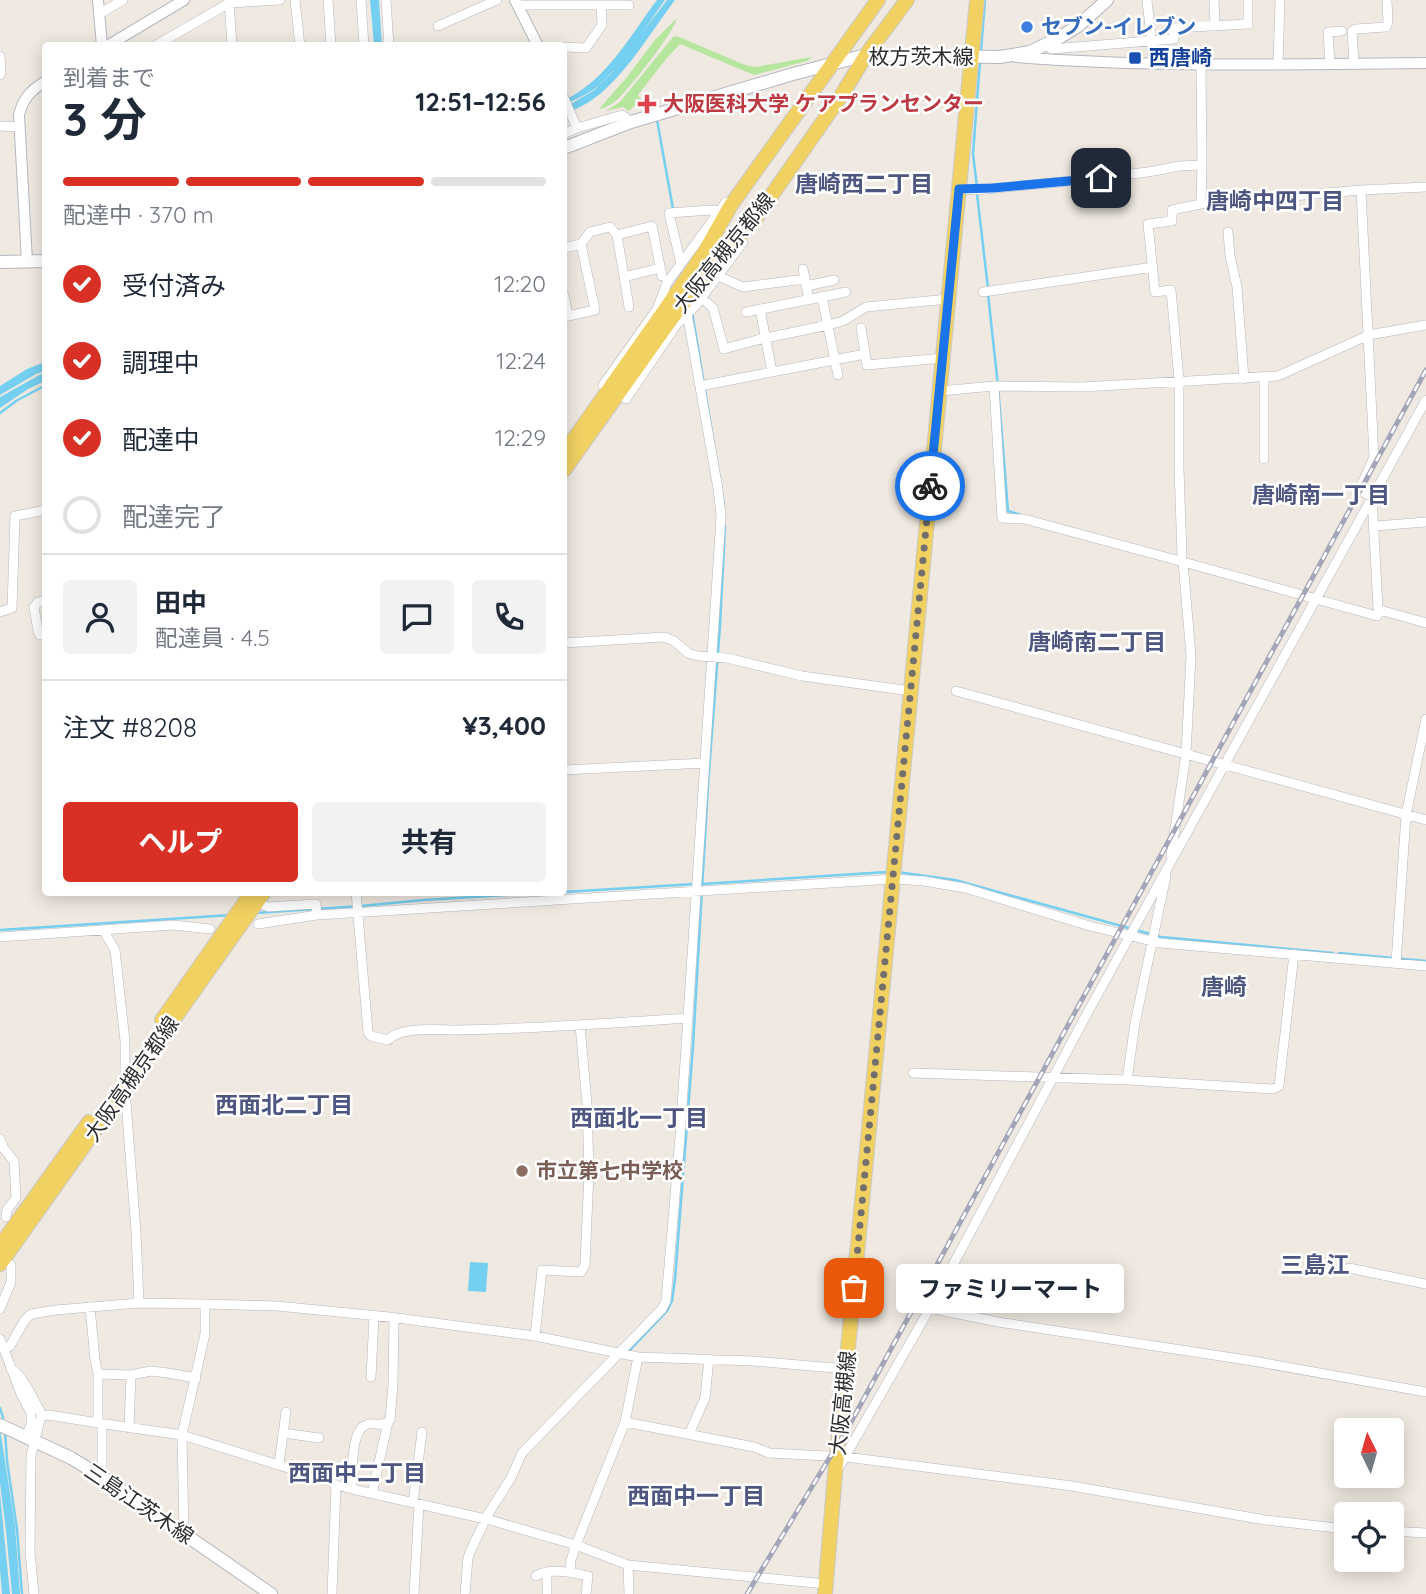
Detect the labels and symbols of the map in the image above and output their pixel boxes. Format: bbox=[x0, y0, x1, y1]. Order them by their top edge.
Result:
place label: セブン-イレブン bbox=[1041, 13, 1196, 39]
marker: セブン-イレブン bbox=[1019, 19, 1035, 35]
street label: 枚方茨木線 bbox=[869, 43, 974, 69]
place label: 西唐崎 bbox=[1149, 44, 1212, 70]
marker: 西唐崎 bbox=[1127, 50, 1143, 66]
place label: 大阪医科大学 ケアプランセンター bbox=[663, 90, 984, 116]
marker: 大阪医科大学 ケアプランセンター bbox=[637, 94, 657, 114]
pin bbox=[1071, 148, 1131, 208]
district label: 唐崎西二丁目 bbox=[795, 169, 933, 198]
district label: 唐崎中四丁目 bbox=[1206, 186, 1344, 215]
street label: 大阪高槻京都線 bbox=[667, 187, 780, 318]
courier bbox=[895, 451, 965, 521]
district label: 唐崎南一丁目 bbox=[1252, 480, 1390, 509]
district label: 唐崎南二丁目 bbox=[1028, 627, 1166, 656]
district label: 唐崎 bbox=[1201, 972, 1247, 1001]
street label: 大阪高槻京都線 bbox=[78, 1011, 184, 1146]
district label: 西面北二丁目 bbox=[215, 1090, 353, 1119]
district label: 西面北一丁目 bbox=[570, 1103, 708, 1132]
place label: 市立第七中学校 bbox=[536, 1157, 683, 1183]
marker: 市立第七中学校 bbox=[514, 1163, 530, 1179]
district label: 三島江 bbox=[1281, 1250, 1350, 1279]
pin bbox=[824, 1258, 884, 1318]
callout: ファミリーマート bbox=[896, 1264, 1124, 1312]
street label: 大阪高槻線 bbox=[824, 1349, 860, 1456]
north arrow bbox=[1334, 1418, 1404, 1488]
street label: 三島江茨木線 bbox=[80, 1457, 199, 1549]
district label: 西面中二丁目 bbox=[288, 1458, 426, 1487]
district label: 西面中一丁目 bbox=[627, 1481, 765, 1510]

